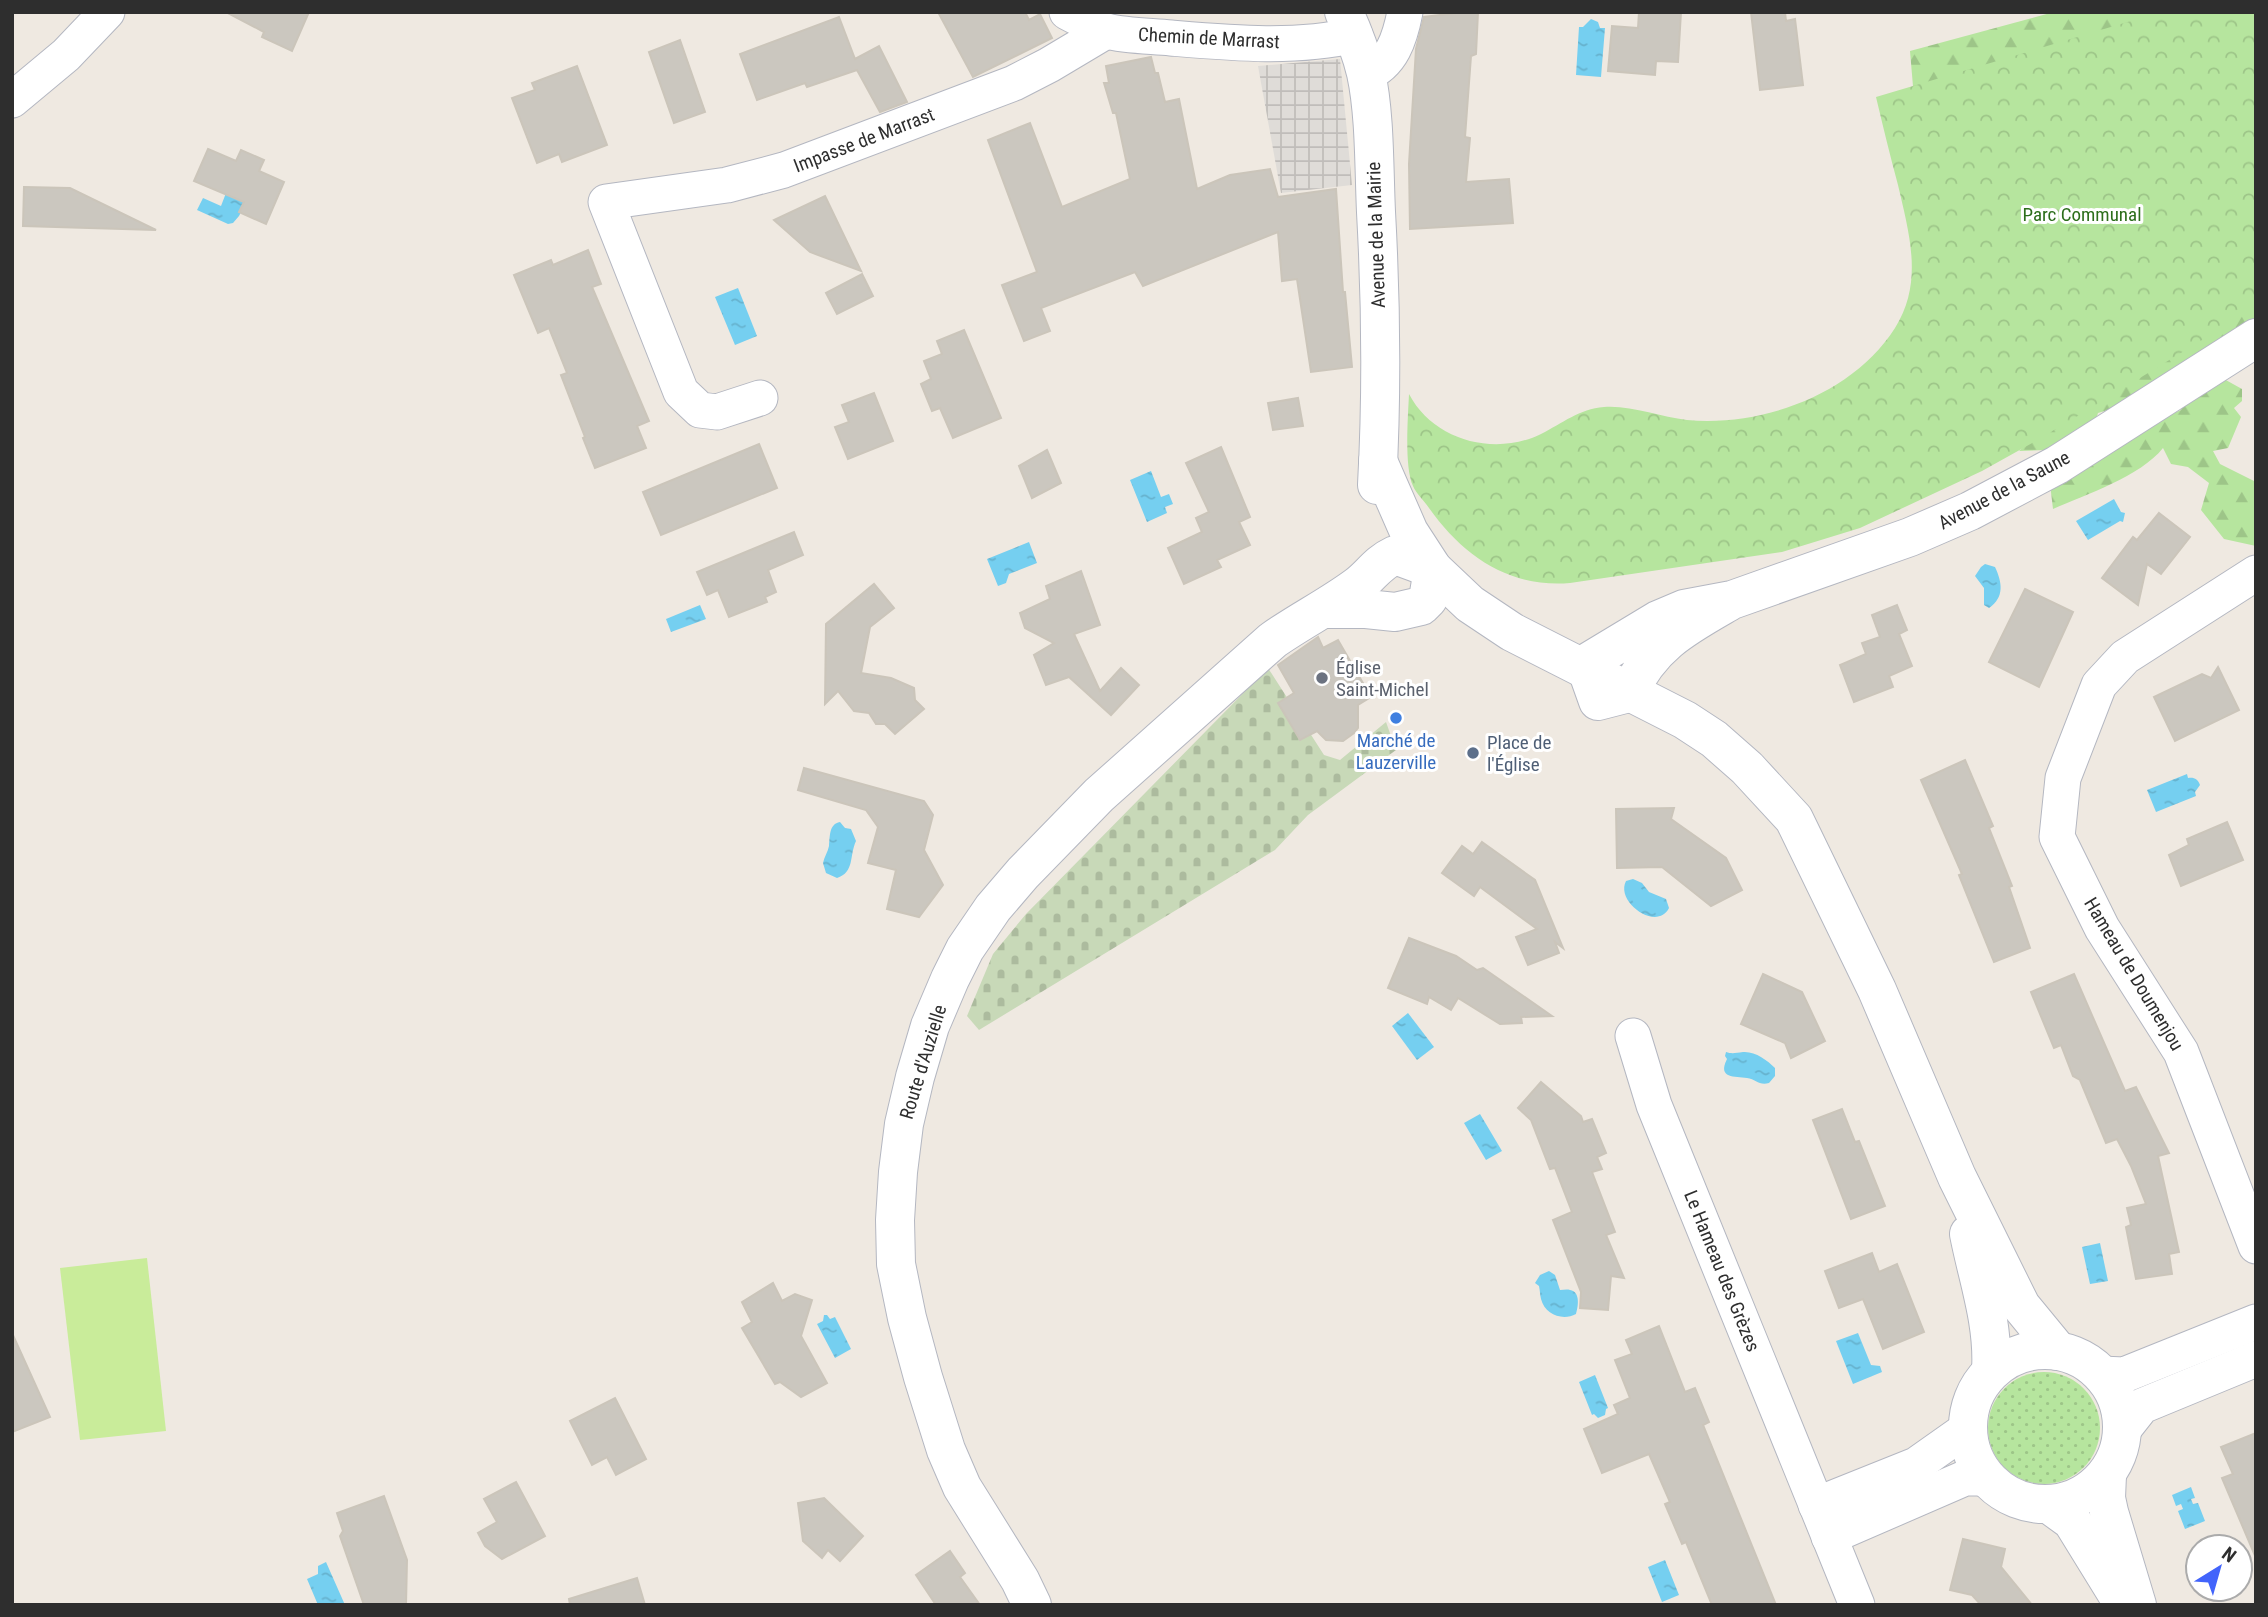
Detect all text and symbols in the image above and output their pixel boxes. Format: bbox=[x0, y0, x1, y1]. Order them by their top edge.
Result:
street label: Chemin de Marrast bbox=[1138, 23, 1280, 53]
street label: Impasse de Marrast bbox=[790, 103, 938, 177]
street label: Avenue de la Mairie bbox=[1362, 161, 1390, 309]
park label: Parc Communal bbox=[2022, 203, 2142, 226]
street label: Avenue de la Saune bbox=[1934, 446, 2074, 534]
place label: Église Saint-Michel bbox=[1336, 656, 1429, 701]
marker: Église Saint-Michel bbox=[1314, 670, 1330, 686]
marker: Marché de Lauzerville bbox=[1388, 710, 1404, 726]
place label: Marché de Lauzerville bbox=[1356, 729, 1436, 774]
place label: Place de l'Église bbox=[1487, 731, 1551, 776]
marker: Place de l'Église bbox=[1465, 745, 1481, 761]
street label: Hameau de Doumenjou bbox=[2079, 893, 2189, 1055]
street label: Route d'Auzielle bbox=[895, 1002, 951, 1122]
street label: Le Hameau des Grèzes bbox=[1679, 1187, 1765, 1355]
north arrow bbox=[2184, 1533, 2254, 1603]
text: N bbox=[2217, 1542, 2240, 1568]

